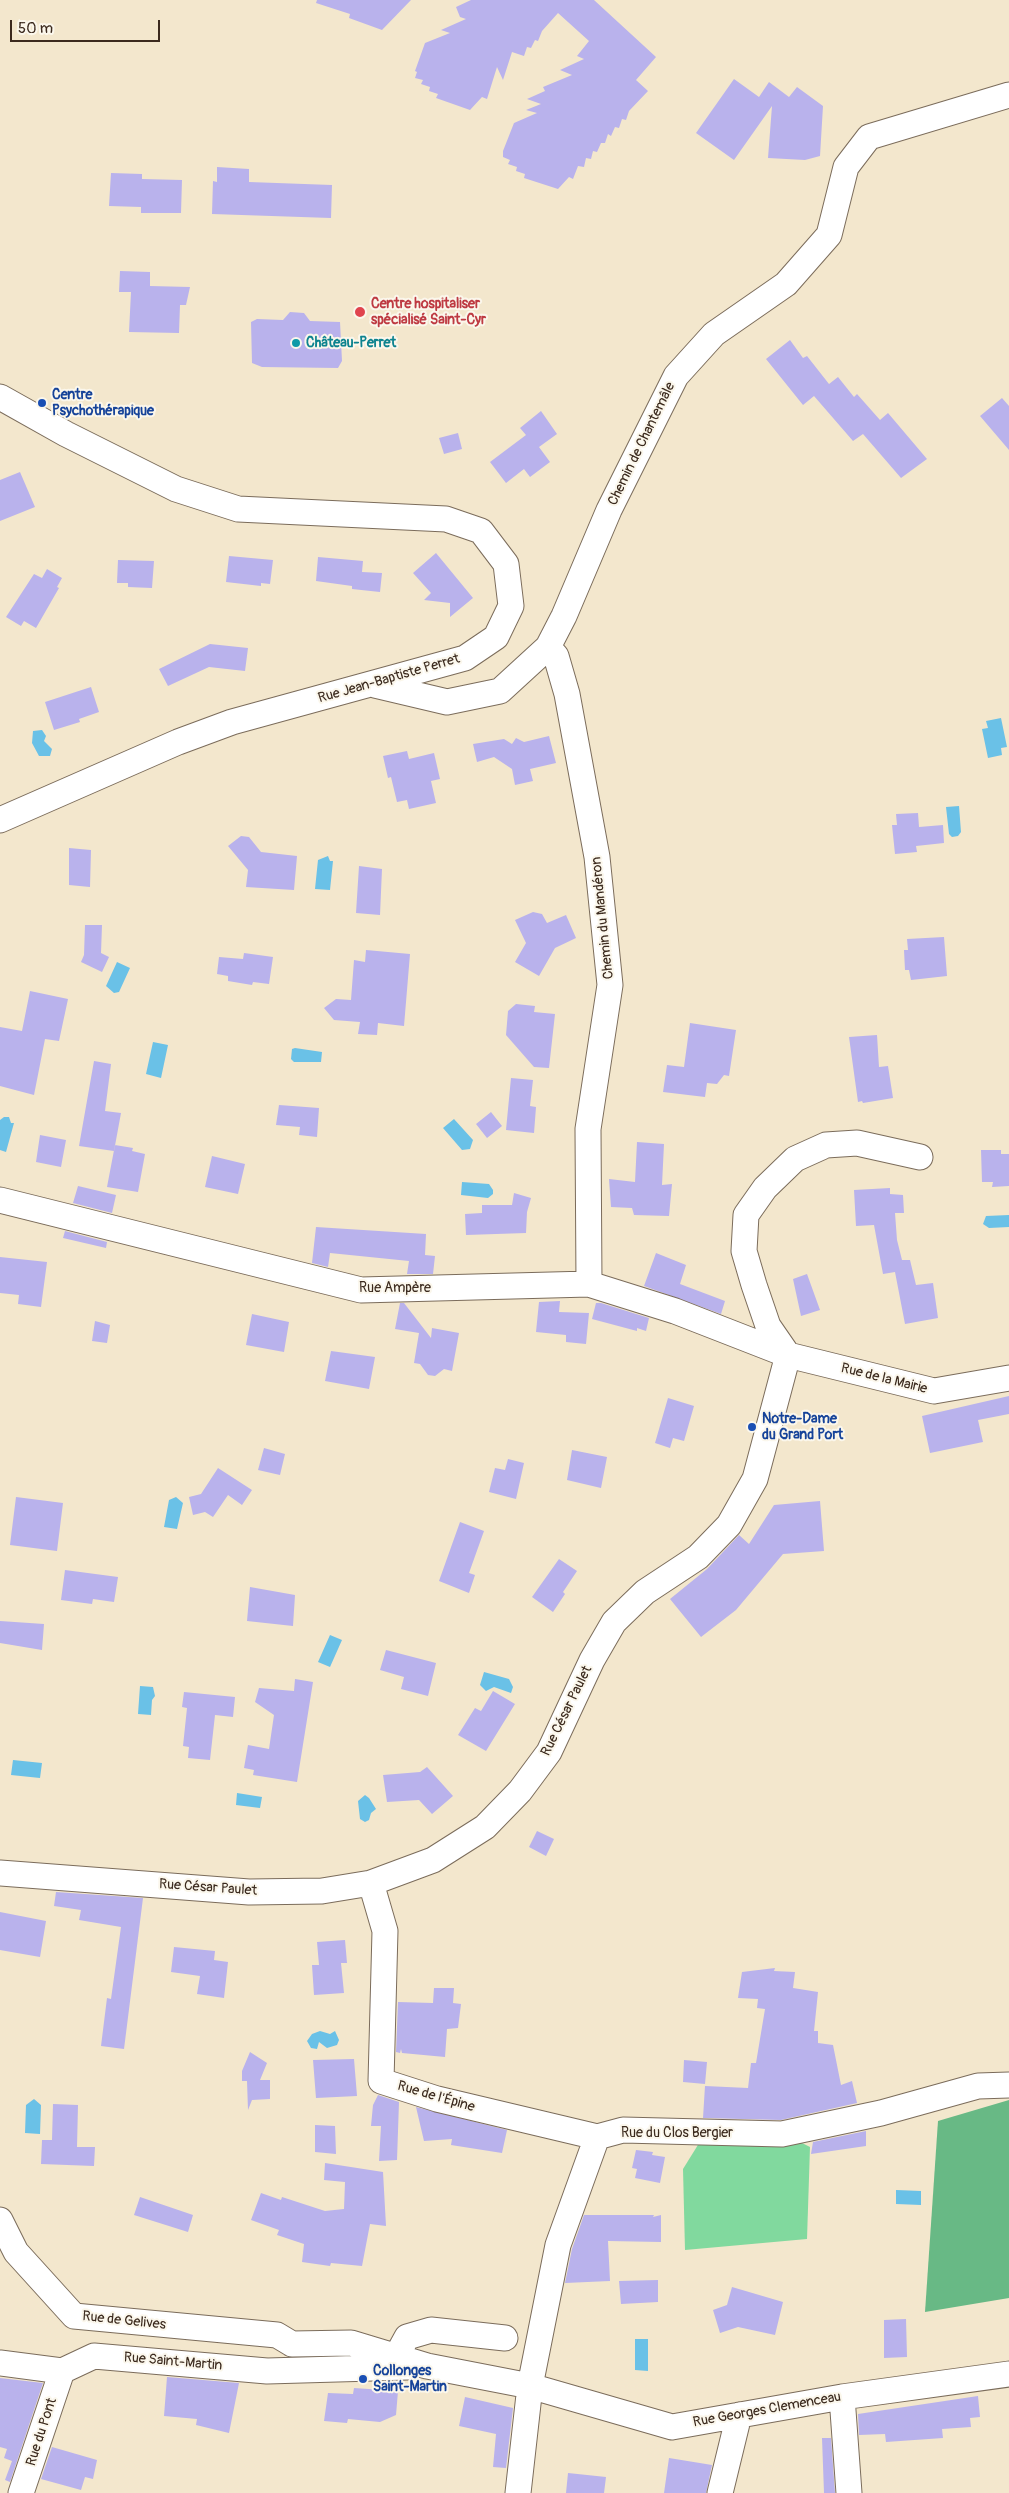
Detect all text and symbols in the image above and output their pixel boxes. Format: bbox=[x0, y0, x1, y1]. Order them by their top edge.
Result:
scale bar bbox=[12, 10, 162, 42]
text: 50 m bbox=[18, 19, 53, 38]
place label: Centre hospitaliser spécialisé Saint-Cyr bbox=[371, 296, 486, 328]
marker: Centre hospitaliser spécialisé Saint-Cyr bbox=[353, 305, 367, 319]
place label: Château-Perret bbox=[306, 335, 396, 351]
marker: Château-Perret bbox=[290, 337, 302, 349]
street label: Chemin de Chantemâle bbox=[605, 380, 679, 508]
place label: Centre Psychothérapique bbox=[52, 387, 154, 420]
marker: Centre Psychothérapique bbox=[36, 397, 48, 409]
street label: Rue Jean-Baptiste Perret bbox=[316, 651, 462, 707]
street label: Chemin du Mandéron bbox=[588, 856, 618, 980]
street label: Rue Ampère bbox=[359, 1280, 431, 1296]
street label: Rue de la Mairie bbox=[839, 1360, 929, 1398]
place label: Notre-Dame du Grand Port bbox=[762, 1411, 843, 1444]
marker: Notre-Dame du Grand Port bbox=[746, 1421, 758, 1433]
street label: Rue César Paulet bbox=[538, 1663, 596, 1759]
street label: Rue César Paulet bbox=[158, 1876, 258, 1900]
street label: Rue de l'Épine bbox=[395, 2078, 477, 2116]
street label: Rue du Clos Bergier bbox=[621, 2125, 733, 2141]
street label: Rue de Gelives bbox=[81, 2308, 167, 2334]
street label: Rue Saint-Martin bbox=[123, 2349, 223, 2375]
place label: Collonges Saint-Martin bbox=[373, 2363, 447, 2396]
marker: Collonges Saint-Martin bbox=[357, 2373, 369, 2385]
street label: Rue Georges Clemenceau bbox=[692, 2389, 842, 2431]
street label: Rue du Pont bbox=[23, 2396, 61, 2468]

